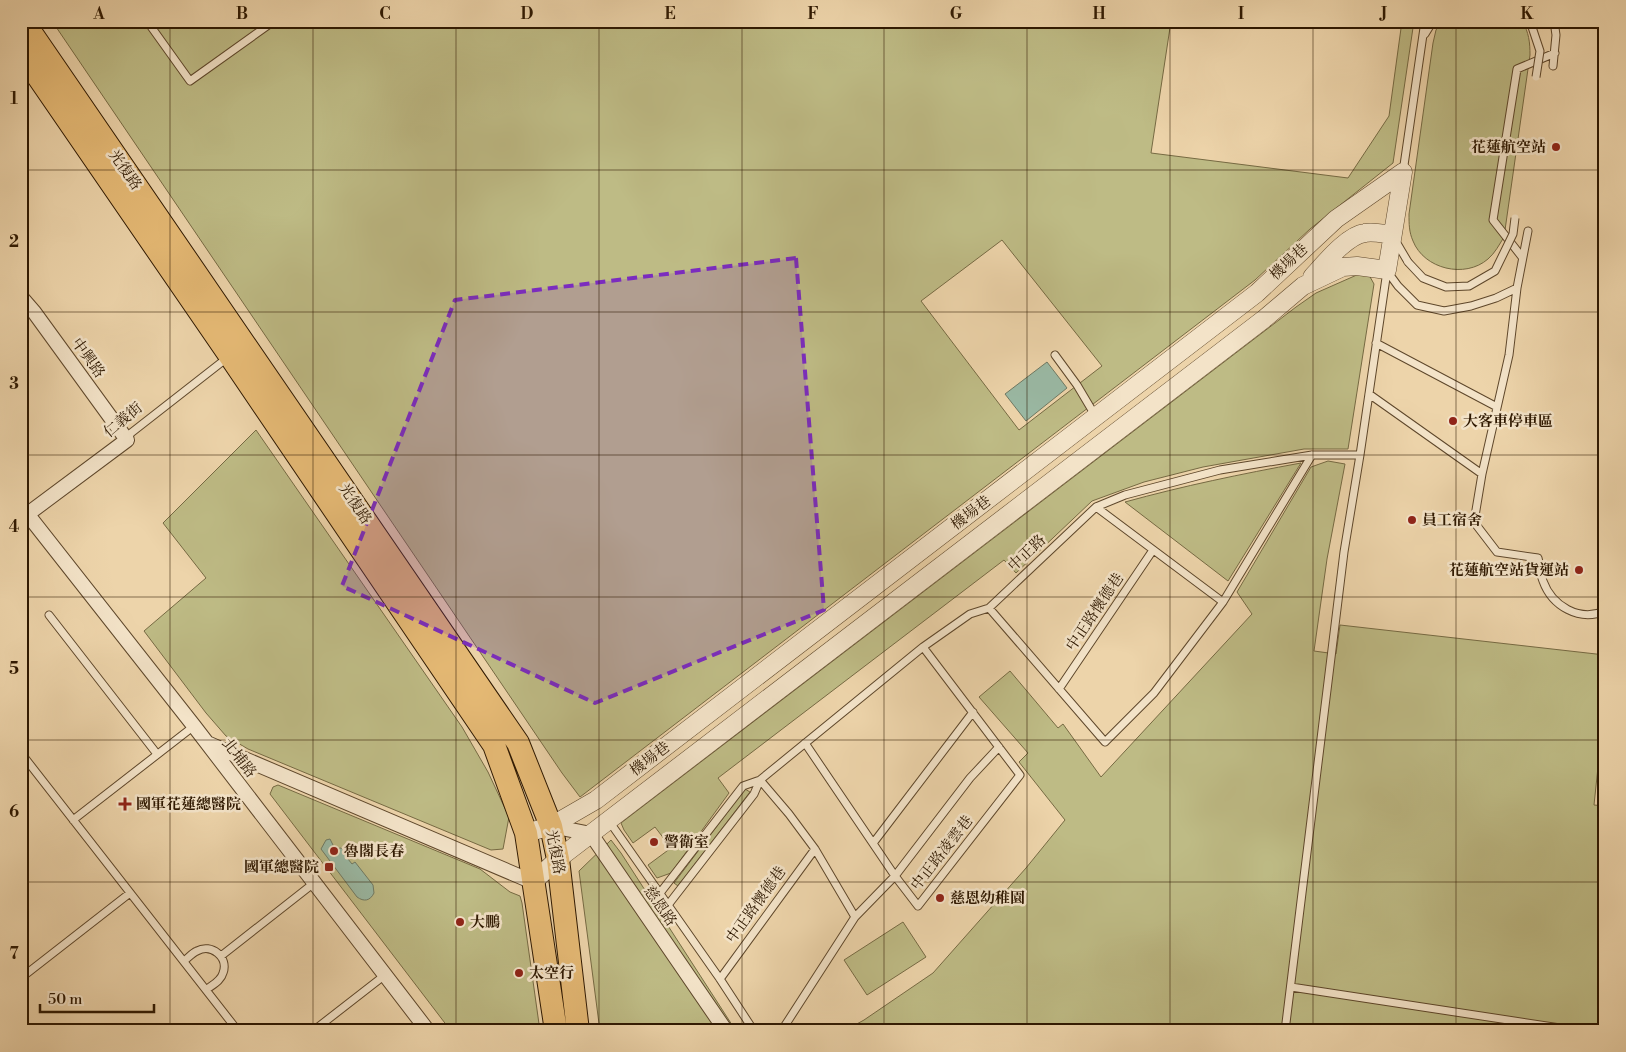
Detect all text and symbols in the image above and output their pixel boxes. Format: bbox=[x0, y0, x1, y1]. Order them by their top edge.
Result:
text: A bbox=[92, 4, 105, 24]
text: B bbox=[236, 4, 248, 24]
text: C bbox=[379, 4, 391, 24]
text: D bbox=[521, 4, 534, 24]
text: E bbox=[664, 4, 676, 24]
text: F bbox=[807, 4, 819, 24]
text: G bbox=[950, 4, 963, 24]
text: H bbox=[1092, 4, 1106, 24]
text: I bbox=[1238, 4, 1244, 24]
text: J bbox=[1379, 4, 1387, 24]
text: K bbox=[1521, 4, 1535, 24]
text: 1 bbox=[10, 89, 18, 109]
place label: 花蓮航空站 bbox=[1471, 138, 1546, 157]
marker: 花蓮航空站 bbox=[1550, 141, 1562, 153]
street label: 光復路 bbox=[104, 146, 146, 194]
text: 2 bbox=[9, 232, 19, 252]
street label: 機場巷 bbox=[1266, 240, 1312, 284]
street label: 中興路 bbox=[67, 334, 109, 382]
text: 3 bbox=[9, 374, 19, 394]
street label: 仁義街 bbox=[100, 398, 146, 442]
place label: 大客車停車區 bbox=[1463, 412, 1553, 431]
marker: 大客車停車區 bbox=[1447, 415, 1459, 427]
street label: 光復路 bbox=[335, 480, 375, 528]
street label: 機場巷 bbox=[947, 492, 995, 534]
place label: 員工宿舍 bbox=[1422, 511, 1482, 530]
marker: 員工宿舍 bbox=[1406, 514, 1418, 526]
text: 4 bbox=[9, 517, 20, 537]
street label: 中正路 bbox=[1004, 531, 1050, 575]
place label: 花蓮航空站貨運站 bbox=[1449, 561, 1569, 580]
marker: 花蓮航空站貨運站 bbox=[1573, 564, 1585, 576]
street label: 中正路懷德巷 bbox=[1062, 569, 1128, 655]
text: 5 bbox=[9, 659, 19, 679]
street label: 北埔路 bbox=[218, 734, 260, 782]
street label: 機場巷 bbox=[626, 738, 674, 780]
place label: 國軍花蓮總醫院 bbox=[136, 795, 241, 814]
marker: 國軍花蓮總醫院 bbox=[118, 797, 132, 811]
text: 6 bbox=[9, 802, 19, 822]
street label: 中正路凌雲巷 bbox=[907, 812, 977, 894]
street label: 光復路 bbox=[541, 828, 569, 876]
place label: 警衛室 bbox=[664, 833, 709, 852]
marker: 警衛室 bbox=[648, 836, 660, 848]
place label: 魯閣長春 bbox=[344, 842, 405, 861]
marker: 魯閣長春 bbox=[328, 845, 340, 857]
place label: 國軍總醫院 bbox=[244, 858, 319, 877]
marker: 國軍總醫院 bbox=[323, 861, 335, 873]
street label: 中正路懷德巷 bbox=[722, 863, 790, 947]
street label: 慈恩路 bbox=[639, 882, 681, 930]
place label: 慈恩幼稚園 bbox=[950, 889, 1025, 908]
marker: 慈恩幼稚園 bbox=[934, 892, 946, 904]
place label: 大鵬 bbox=[470, 913, 500, 932]
marker: 大鵬 bbox=[454, 916, 466, 928]
text: 7 bbox=[9, 944, 19, 964]
place label: 太空行 bbox=[529, 964, 574, 983]
marker: 太空行 bbox=[513, 967, 525, 979]
scale bar bbox=[40, 982, 154, 1014]
text: 50 m bbox=[48, 990, 82, 1009]

